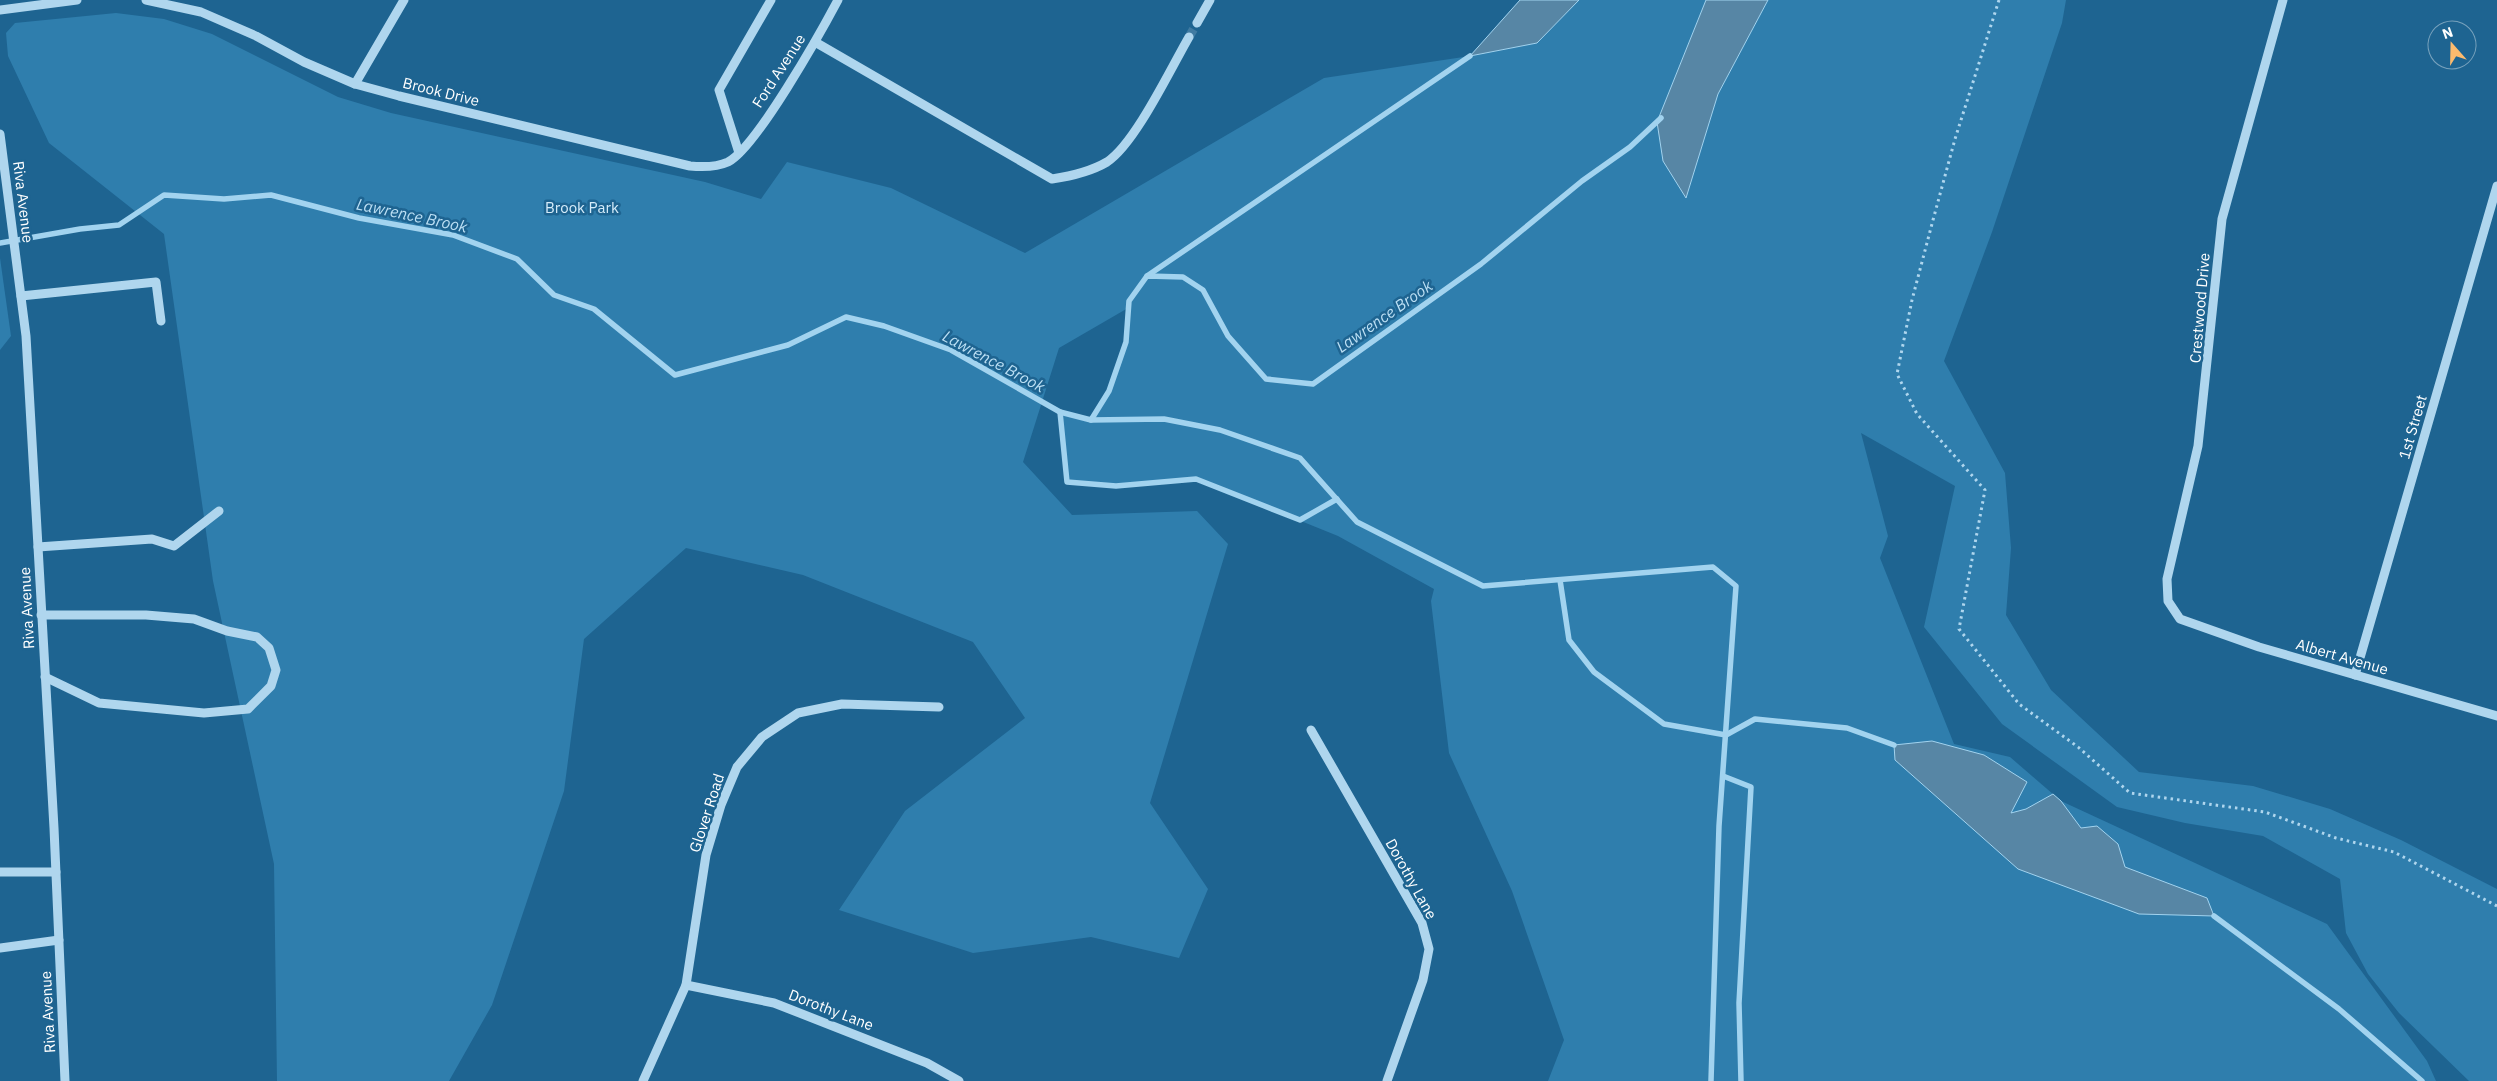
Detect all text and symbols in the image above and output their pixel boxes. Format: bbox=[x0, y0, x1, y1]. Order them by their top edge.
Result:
north arrow bbox=[2427, 20, 2477, 70]
text: N bbox=[2440, 23, 2455, 43]
street label: Ford Avenue bbox=[748, 30, 809, 111]
street label: Brook Drive bbox=[401, 73, 481, 110]
street label: Riva Avenue bbox=[9, 160, 38, 244]
water label: Lawrence Brook bbox=[355, 193, 470, 237]
park label: Brook Park bbox=[545, 198, 619, 217]
street label: Crestwood Drive bbox=[2185, 252, 2214, 364]
water label: Lawrence Brook bbox=[1332, 275, 1437, 357]
water label: Lawrence Brook bbox=[939, 326, 1049, 397]
street label: 1st Street bbox=[2394, 392, 2431, 461]
street label: Riva Avenue bbox=[15, 566, 38, 650]
street label: Albert Avenue bbox=[2294, 634, 2390, 679]
street label: Glover Road bbox=[685, 771, 728, 855]
street label: Dorothy Lane bbox=[1381, 835, 1441, 922]
street label: Riva Avenue bbox=[36, 970, 59, 1054]
street label: Dorothy Lane bbox=[786, 985, 876, 1034]

